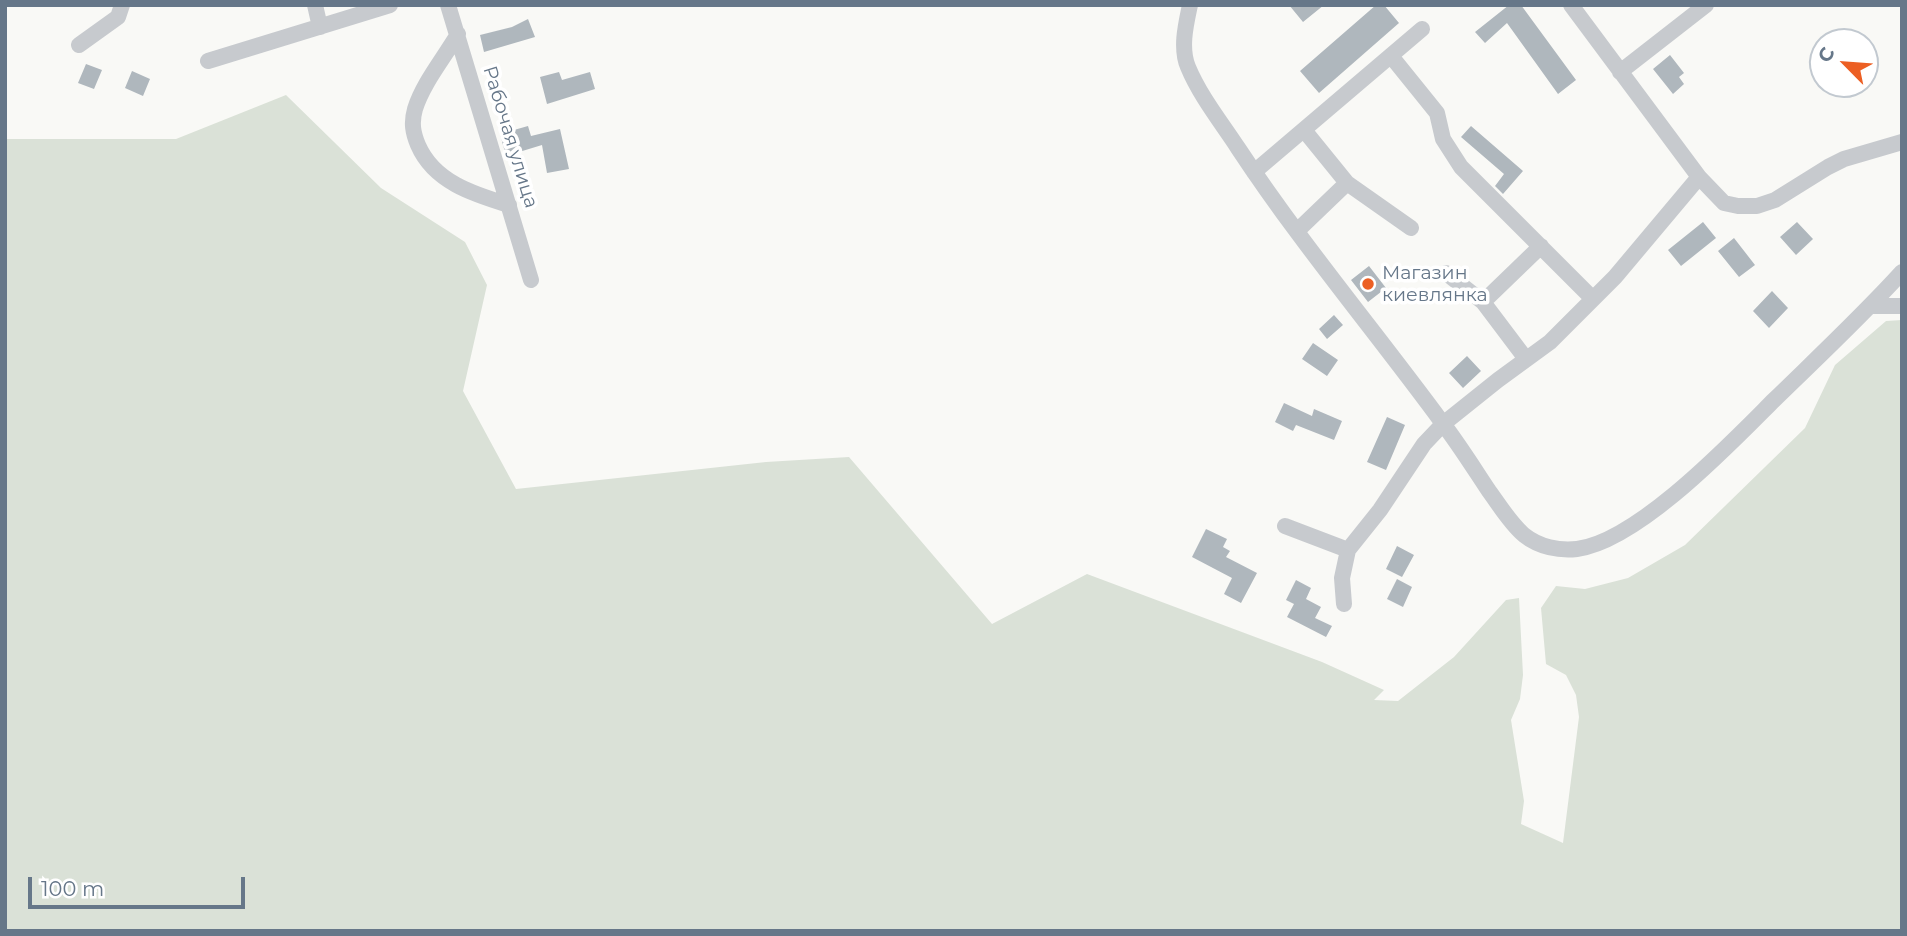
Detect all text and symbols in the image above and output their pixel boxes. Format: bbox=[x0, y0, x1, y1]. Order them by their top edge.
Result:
north arrow bbox=[1809, 28, 1879, 98]
text: С bbox=[1813, 44, 1840, 66]
street label: Рабочая улица bbox=[478, 63, 542, 211]
place label: Магазин киевлянка bbox=[1382, 262, 1488, 306]
marker: Магазин киевлянка bbox=[1360, 276, 1376, 292]
scale bar bbox=[32, 862, 248, 906]
text: 100 m bbox=[41, 876, 104, 901]

